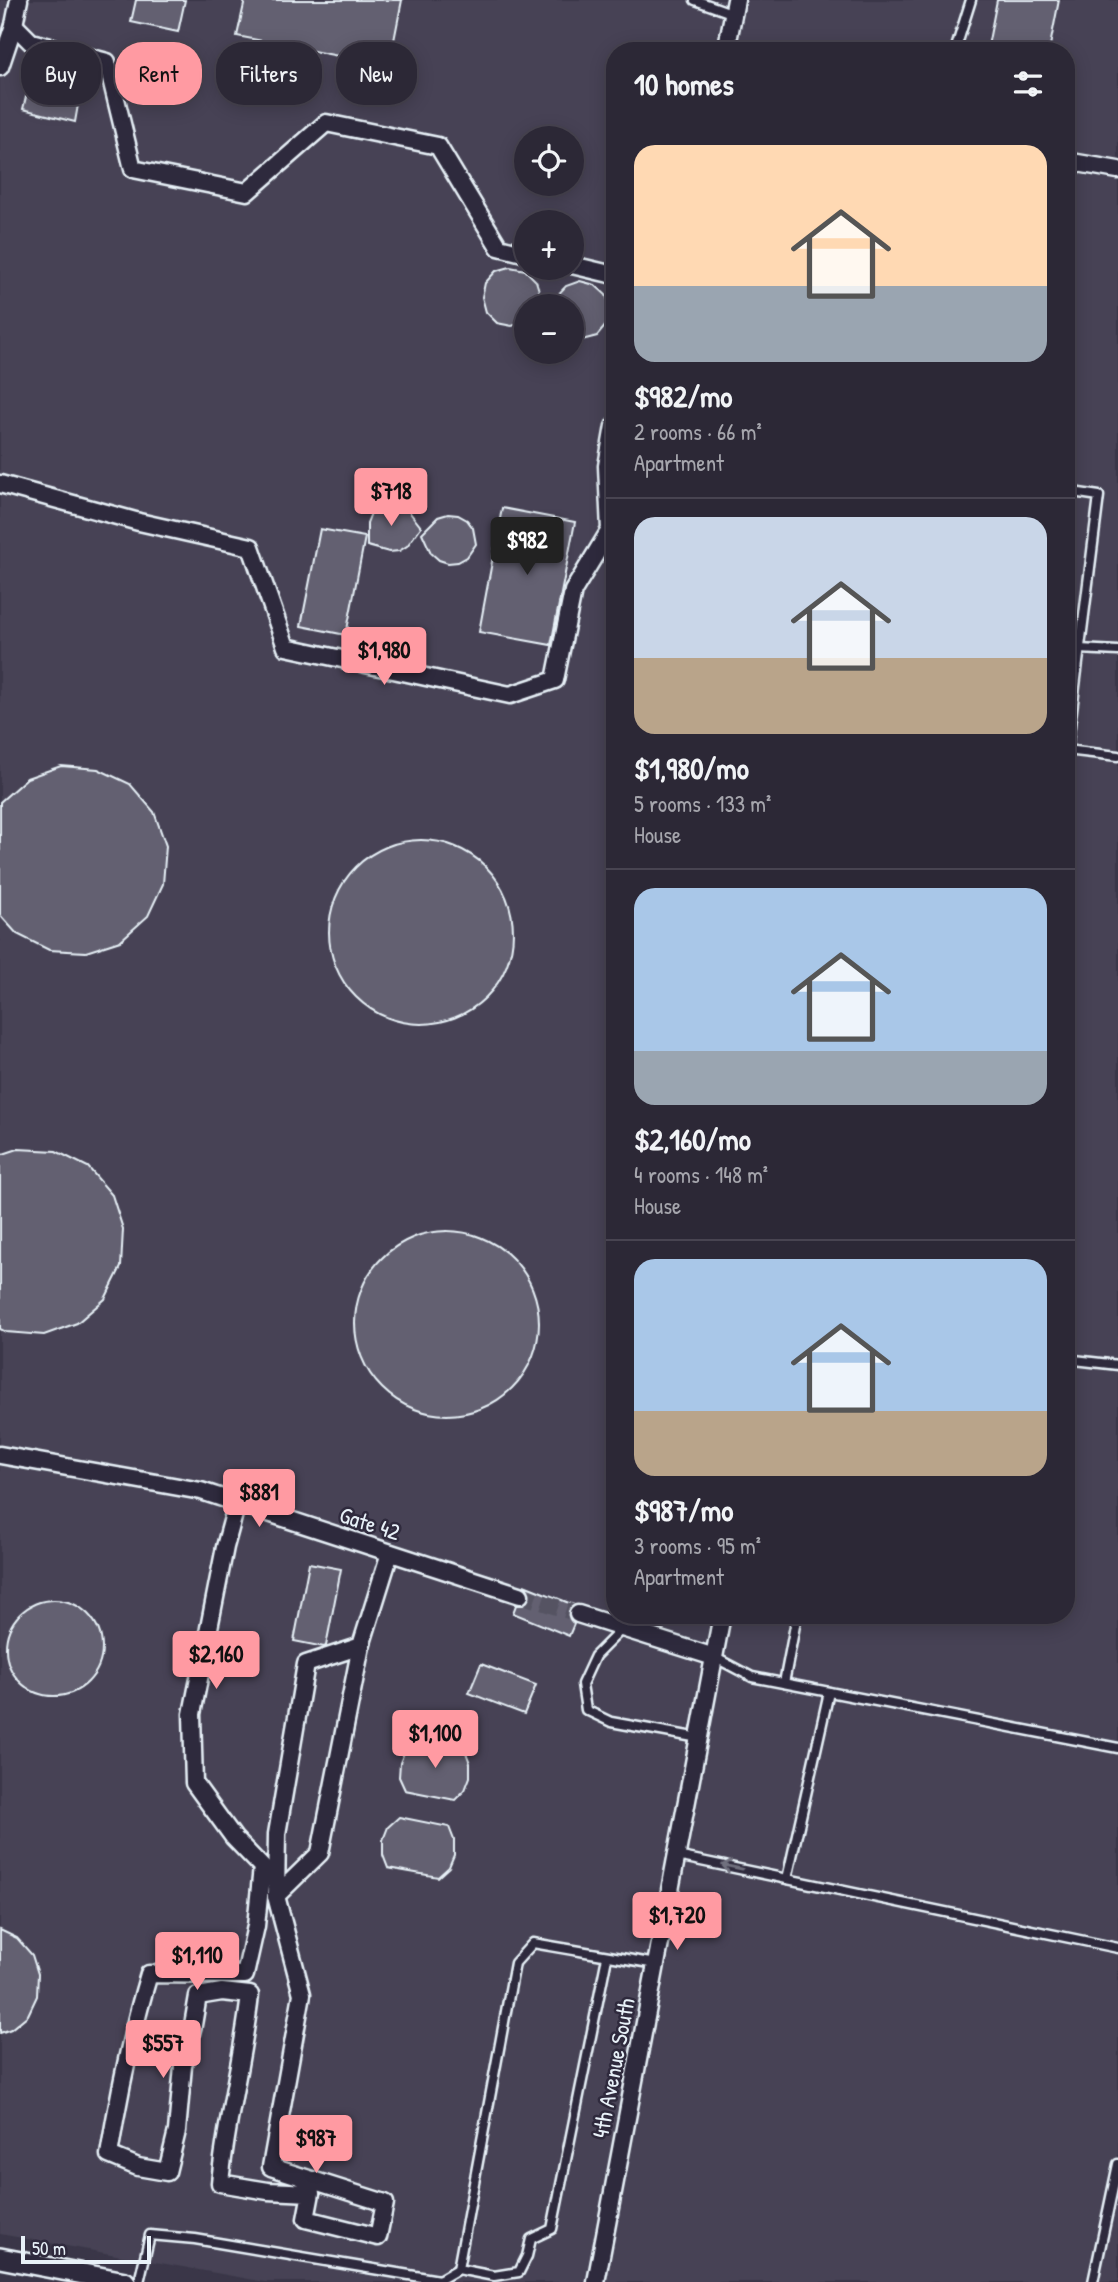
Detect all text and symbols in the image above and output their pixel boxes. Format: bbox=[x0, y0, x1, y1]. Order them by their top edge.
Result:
chip: Buy bbox=[21, 42, 101, 105]
chip: Rent bbox=[115, 42, 202, 105]
chip: Filters bbox=[216, 42, 322, 105]
chip: New bbox=[336, 42, 417, 105]
text: 10 homes bbox=[634, 64, 734, 104]
icon: filters bbox=[1009, 65, 1047, 103]
map controls bbox=[514, 126, 584, 364]
button: locate bbox=[514, 126, 584, 196]
icon: home bbox=[778, 191, 904, 317]
button: + bbox=[514, 210, 584, 280]
button: − bbox=[514, 294, 584, 364]
text: $982/mo bbox=[634, 376, 732, 416]
text: 2 rooms · 66 m² bbox=[634, 416, 762, 447]
text: Apartment bbox=[634, 447, 724, 478]
pin: $718 bbox=[350, 468, 432, 528]
text: $718 bbox=[370, 475, 412, 506]
pin: $982 bbox=[486, 518, 568, 577]
text: $982 bbox=[507, 524, 547, 555]
icon: home bbox=[778, 563, 904, 689]
pin: $1,980 bbox=[327, 628, 441, 687]
text: $1,980 bbox=[357, 634, 411, 665]
text: $1,980/mo bbox=[634, 748, 749, 788]
text: 5 rooms · 133 m² bbox=[634, 788, 771, 819]
text: House bbox=[634, 819, 681, 850]
icon: home bbox=[778, 934, 904, 1060]
text: $2,160/mo bbox=[634, 1119, 751, 1159]
text: 4 rooms · 148 m² bbox=[634, 1159, 768, 1190]
text: House bbox=[634, 1190, 681, 1221]
icon: home bbox=[778, 1305, 904, 1431]
pin: $881 bbox=[218, 1470, 300, 1529]
text: $881 bbox=[239, 1476, 279, 1507]
text: $987/mo bbox=[634, 1490, 733, 1530]
street label: Gate 42 bbox=[336, 1499, 404, 1547]
text: 3 rooms · 95 m² bbox=[634, 1530, 761, 1561]
text: Apartment bbox=[634, 1561, 724, 1592]
pin: $2,160 bbox=[159, 1632, 273, 1691]
text: $2,160 bbox=[189, 1638, 243, 1669]
pin: $1,100 bbox=[378, 1710, 492, 1770]
text: $1,100 bbox=[408, 1717, 462, 1748]
one-way arrow bbox=[721, 1860, 744, 1874]
pin: $1,720 bbox=[620, 1892, 734, 1952]
text: $1,720 bbox=[648, 1899, 706, 1930]
pin: $1,110 bbox=[140, 1932, 254, 1992]
text: $1,110 bbox=[171, 1939, 223, 1970]
street label: 4th Avenue South bbox=[584, 1995, 642, 2141]
pin: $557 bbox=[122, 2021, 204, 2080]
text: $557 bbox=[142, 2027, 184, 2058]
pin: $987 bbox=[275, 2116, 357, 2175]
text: $987 bbox=[295, 2122, 337, 2153]
scale bar bbox=[21, 2233, 150, 2265]
text: 50 m bbox=[32, 2235, 66, 2261]

